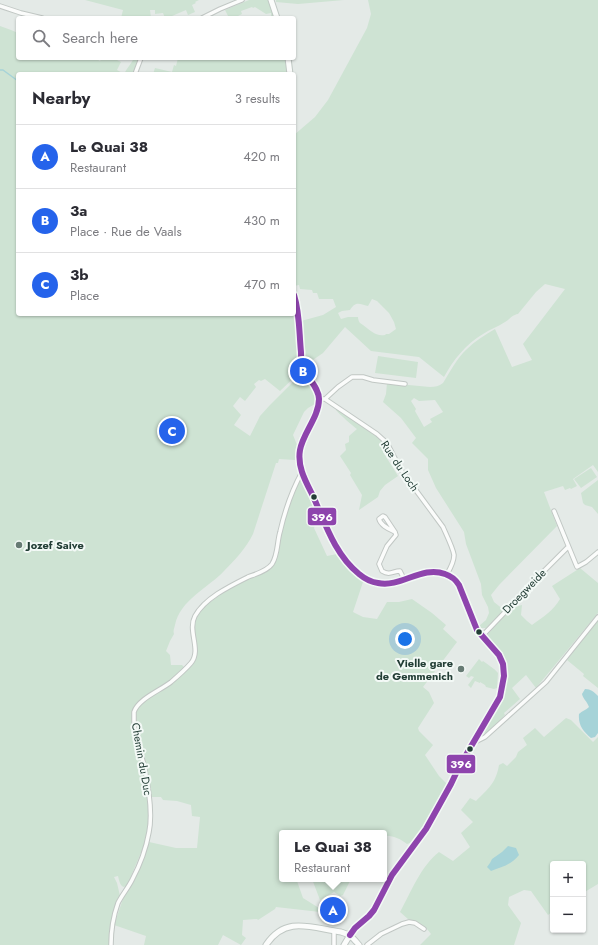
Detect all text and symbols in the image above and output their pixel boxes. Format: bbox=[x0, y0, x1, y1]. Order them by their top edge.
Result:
search box bbox=[16, 16, 296, 60]
icon: search bbox=[30, 27, 52, 49]
text: Search here bbox=[62, 27, 138, 49]
text: Nearby bbox=[32, 86, 90, 110]
text: 3 results bbox=[235, 89, 280, 108]
text: Le Quai 38 bbox=[70, 136, 148, 158]
text: A bbox=[40, 147, 50, 166]
text: 420 m bbox=[243, 147, 280, 166]
text: Restaurant bbox=[70, 158, 126, 177]
text: 3a bbox=[70, 200, 87, 222]
text: B bbox=[41, 211, 49, 230]
text: 430 m bbox=[243, 211, 280, 230]
text: Place · Rue de Vaals bbox=[70, 222, 182, 241]
text: 3b bbox=[70, 264, 89, 286]
text: C bbox=[40, 275, 50, 294]
text: 470 m bbox=[244, 275, 280, 294]
text: Place bbox=[70, 286, 99, 305]
pin: B bbox=[290, 356, 316, 386]
pin: C bbox=[159, 416, 185, 446]
street label: Rue du Loch bbox=[377, 437, 423, 495]
unlabelled marker bbox=[309, 492, 319, 502]
line badge: 396 bbox=[307, 507, 337, 526]
text: 396 bbox=[311, 509, 333, 525]
place label: Jozef Saive bbox=[25, 537, 84, 553]
marker: Jozef Saive bbox=[14, 540, 24, 550]
street label: Droegweide bbox=[499, 565, 550, 617]
unlabelled marker bbox=[474, 627, 484, 637]
your location bbox=[395, 629, 415, 649]
place label: Vielle gare de Gemmenich bbox=[376, 655, 453, 684]
marker: Vielle gare de Gemmenich bbox=[456, 664, 466, 674]
street label: Chemin du Duc bbox=[128, 721, 156, 797]
unlabelled marker bbox=[465, 744, 475, 754]
line badge: 396 bbox=[446, 754, 476, 774]
text: 396 bbox=[450, 756, 472, 772]
popup bbox=[279, 830, 387, 882]
text: Le Quai 38 bbox=[294, 836, 372, 858]
text: Restaurant bbox=[294, 858, 350, 877]
map controls bbox=[550, 861, 586, 933]
button: + bbox=[550, 861, 586, 897]
pin: A bbox=[320, 895, 346, 925]
button: − bbox=[550, 897, 586, 933]

